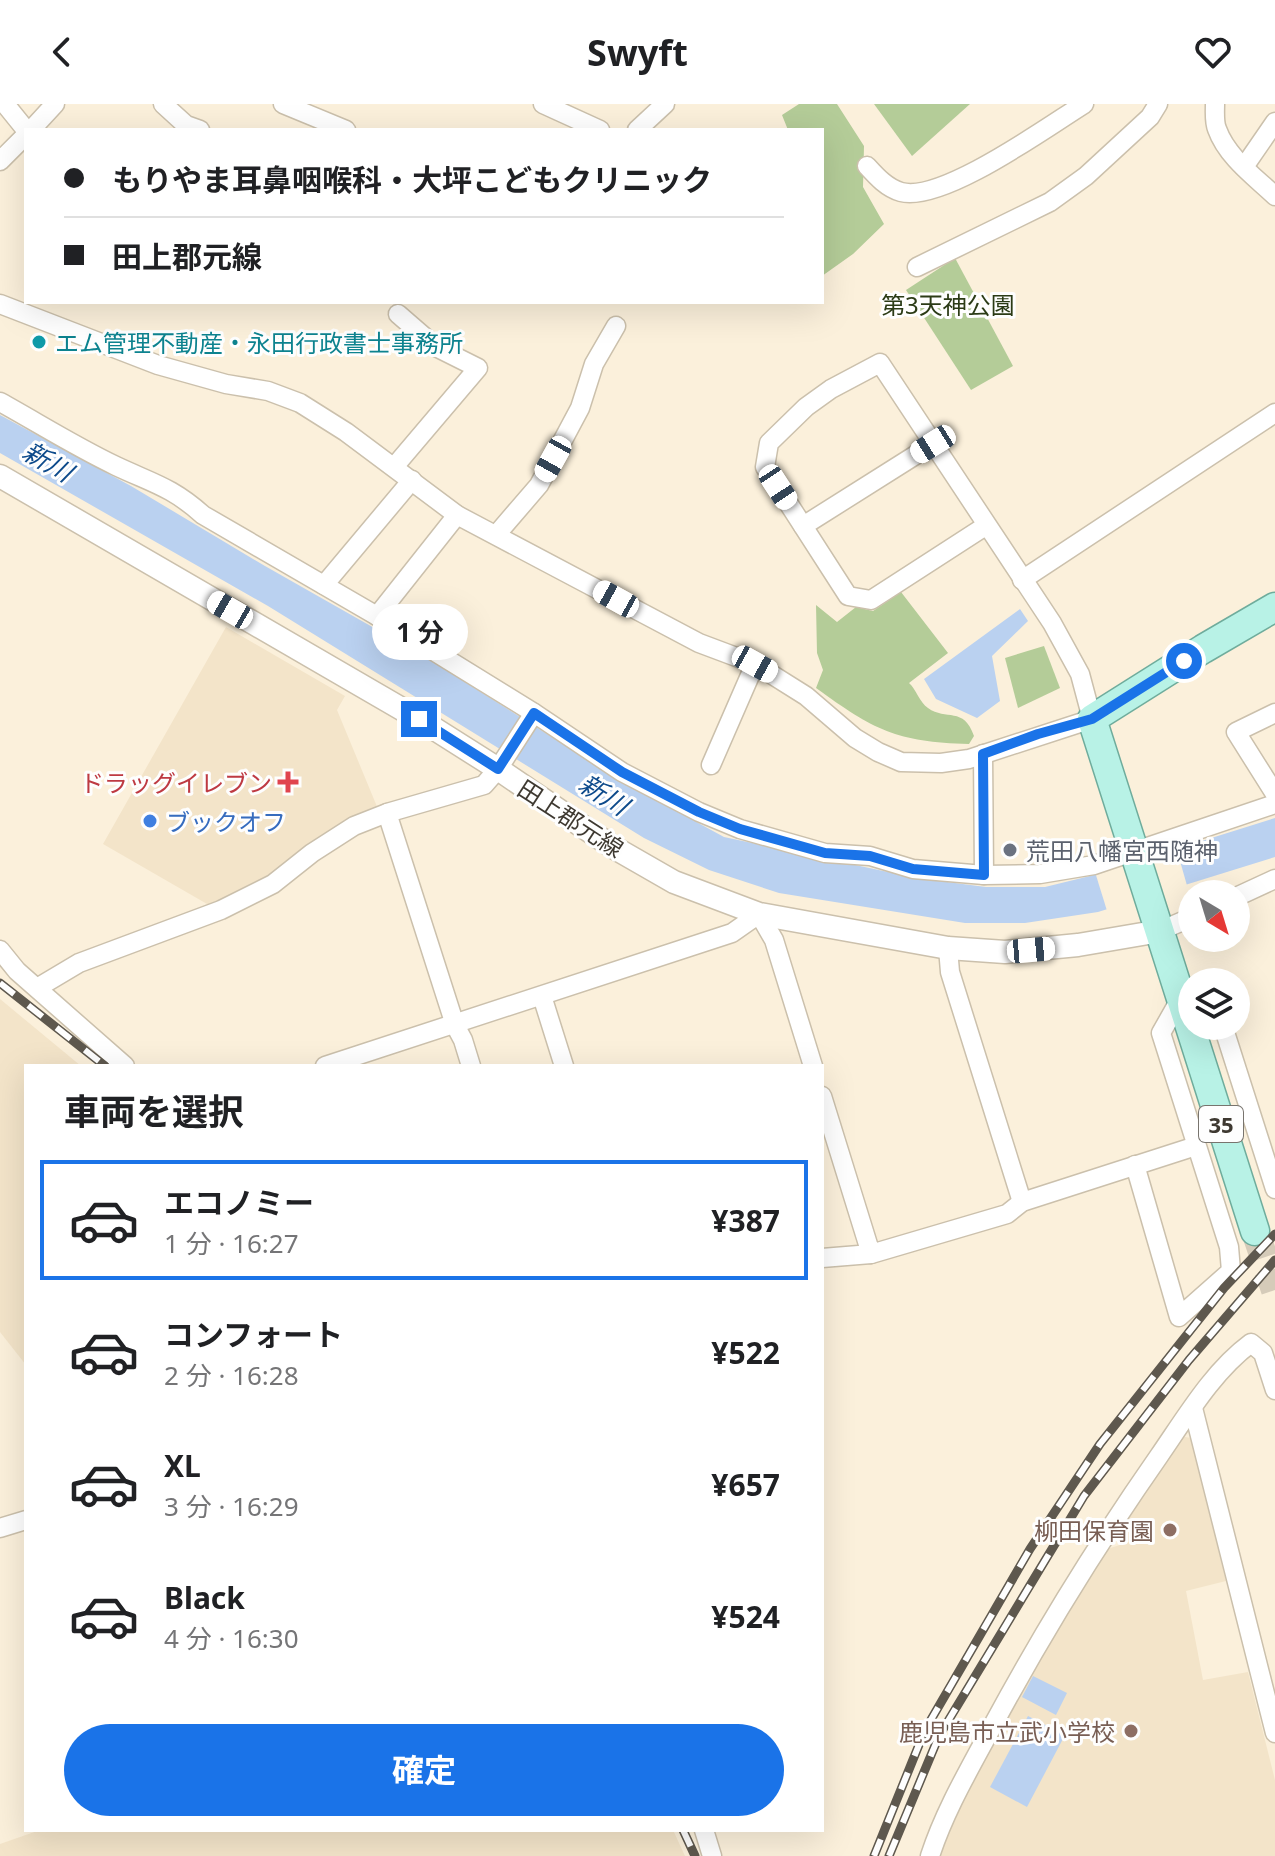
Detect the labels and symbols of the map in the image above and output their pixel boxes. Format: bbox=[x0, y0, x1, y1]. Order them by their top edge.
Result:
park label: 第3天神公園 bbox=[881, 288, 1015, 321]
place label: エム管理不動産・永田行政書士事務所 bbox=[55, 326, 463, 359]
marker: エム管理不動産・永田行政書士事務所 bbox=[30, 333, 48, 351]
car bbox=[906, 421, 960, 467]
water label: 新川 bbox=[16, 432, 82, 491]
car bbox=[531, 432, 575, 486]
car bbox=[755, 460, 801, 514]
car bbox=[589, 577, 643, 621]
car bbox=[203, 588, 257, 632]
callout: 1 分 bbox=[371, 603, 467, 659]
car bbox=[728, 642, 782, 686]
route start bbox=[1166, 643, 1202, 679]
route end bbox=[401, 701, 437, 737]
water label: 新川 bbox=[572, 765, 638, 825]
place label: ドラッグイレブン bbox=[80, 766, 272, 799]
street label: 田上郡元線 bbox=[512, 771, 630, 865]
marker: ドラッグイレブン bbox=[279, 773, 297, 791]
place label: ブックオフ bbox=[166, 805, 286, 838]
marker: ブックオフ bbox=[141, 812, 159, 830]
place label: 荒田八幡宮西随神 bbox=[1026, 834, 1218, 867]
marker: 荒田八幡宮西随神 bbox=[1001, 841, 1019, 859]
north arrow bbox=[1178, 880, 1250, 952]
car bbox=[1006, 936, 1056, 964]
road number: 35 bbox=[1199, 1106, 1243, 1142]
place label: 柳田保育園 bbox=[1034, 1514, 1154, 1547]
marker: 柳田保育園 bbox=[1161, 1521, 1179, 1539]
place label: 鹿児島市立武小学校 bbox=[899, 1715, 1115, 1748]
marker: 鹿児島市立武小学校 bbox=[1122, 1722, 1140, 1740]

